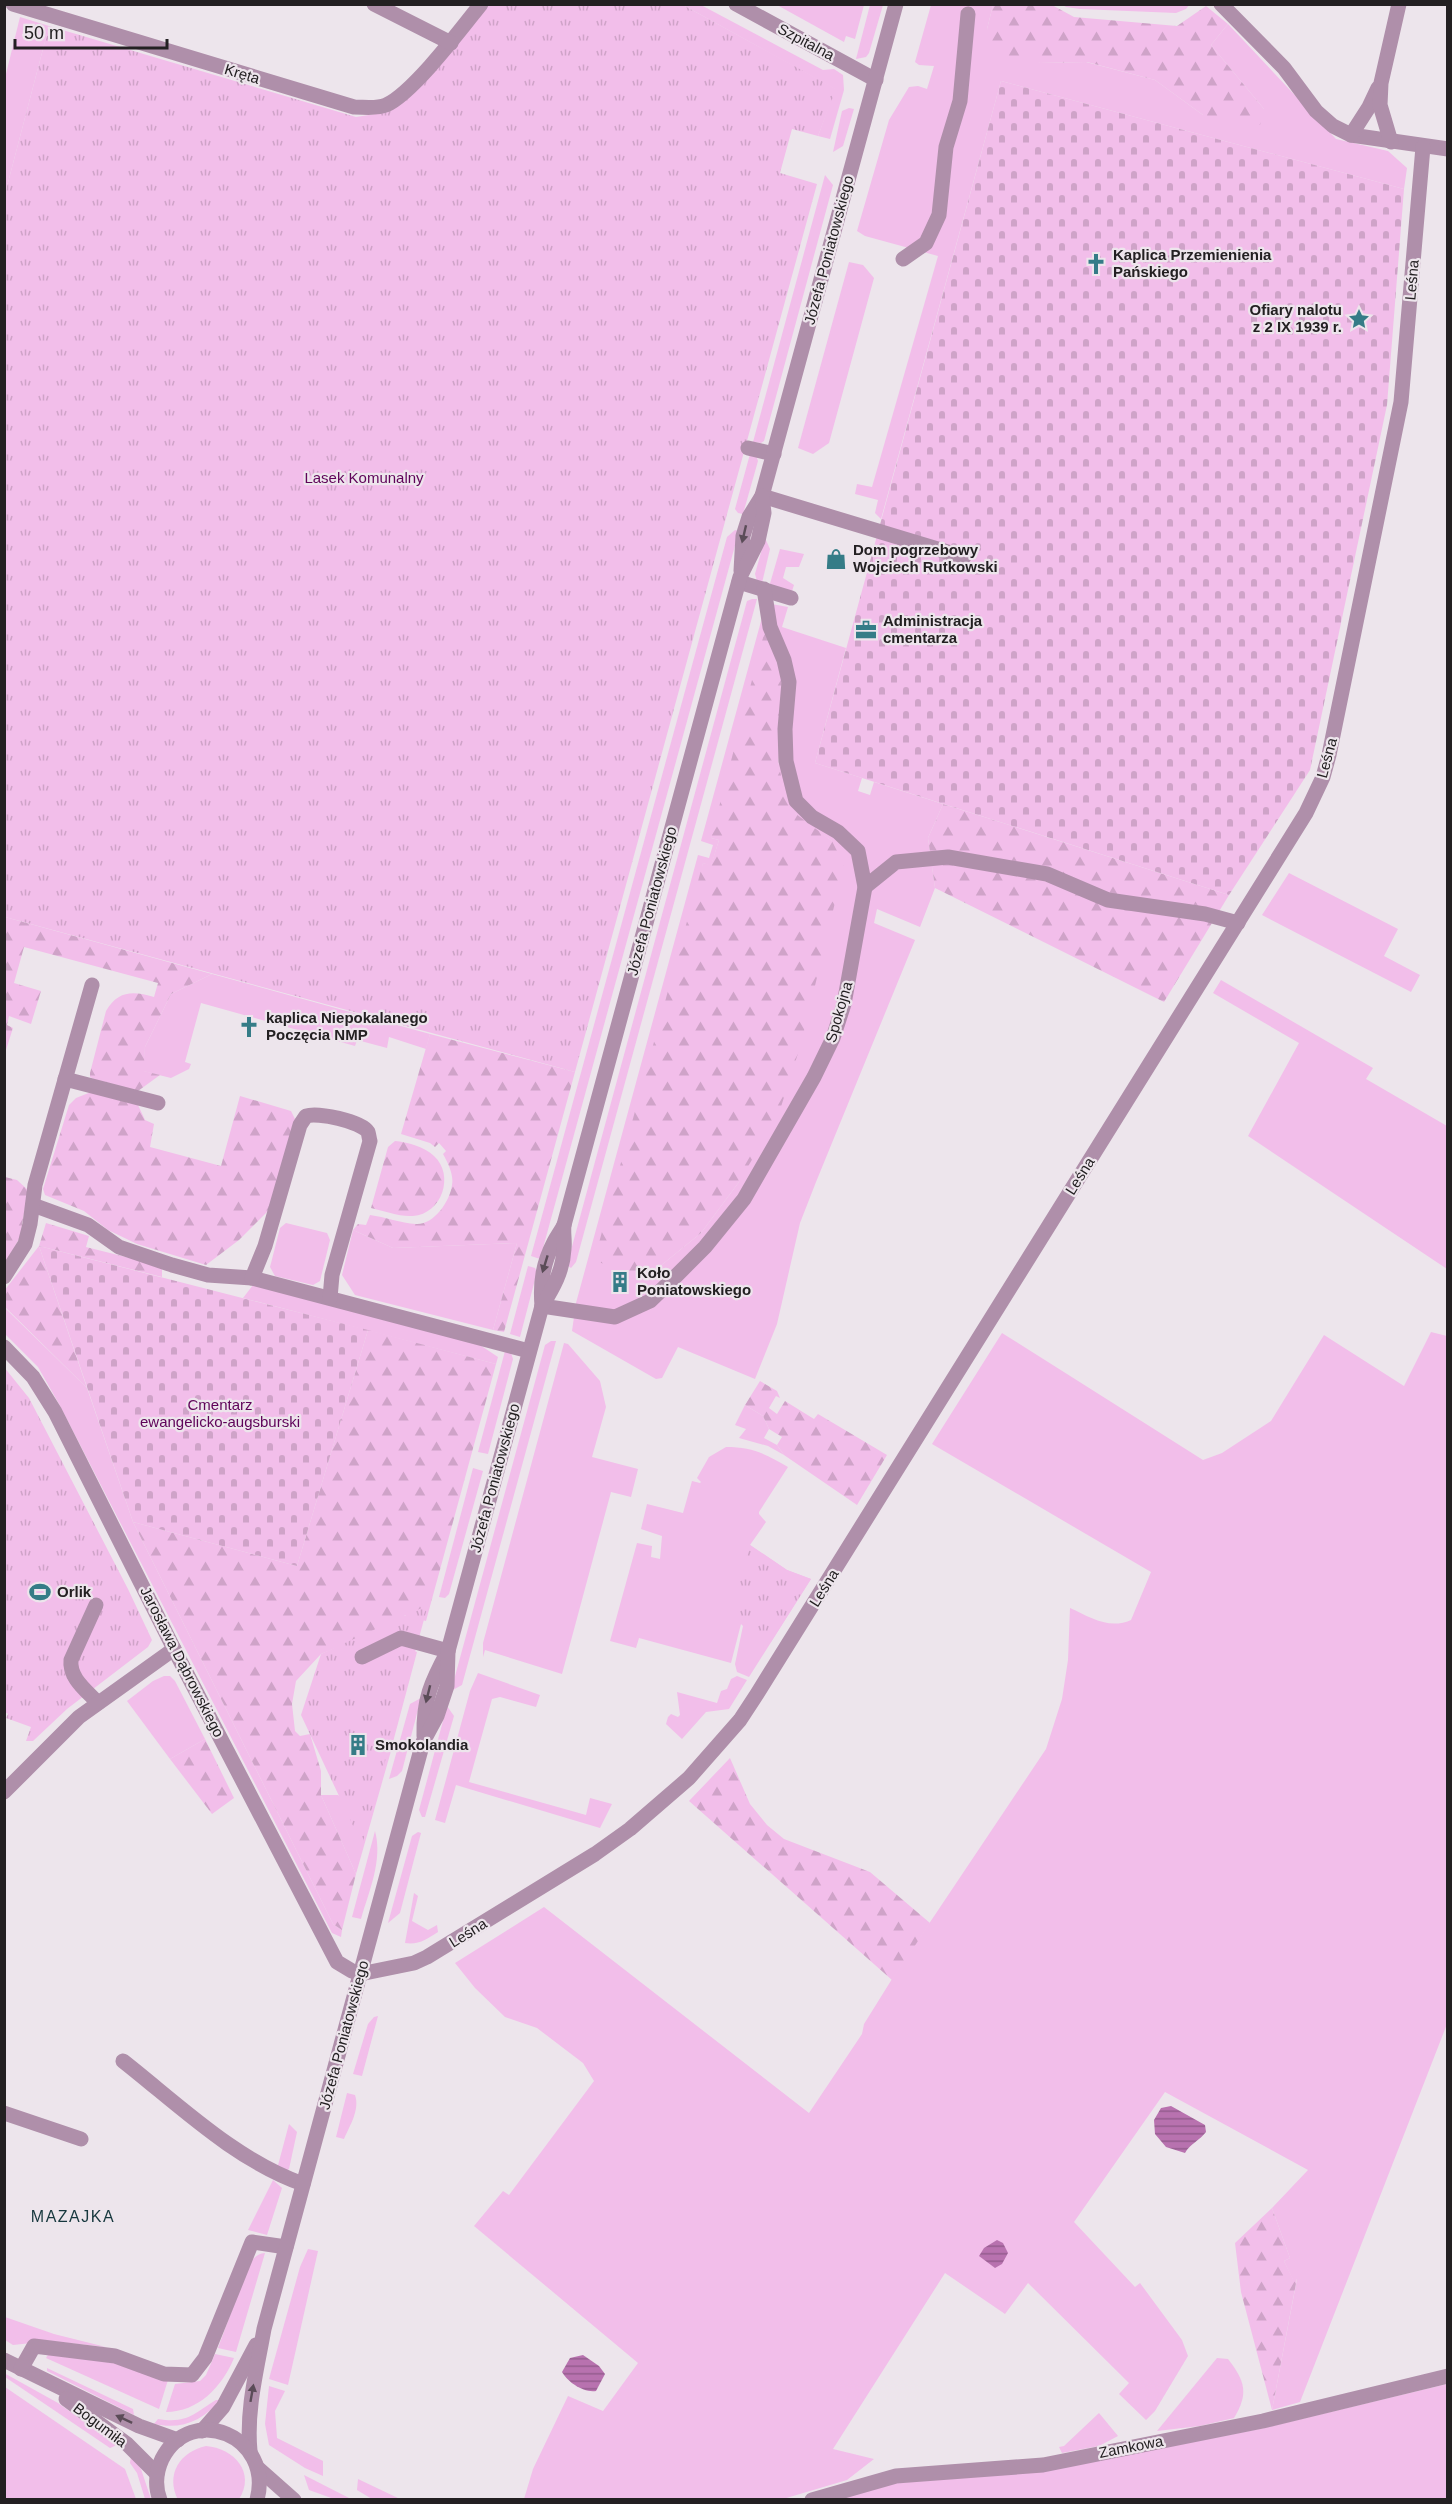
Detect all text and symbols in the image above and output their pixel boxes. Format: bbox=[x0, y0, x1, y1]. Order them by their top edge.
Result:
scale bar bbox=[15, 12, 166, 50]
street label: Szpitalna bbox=[775, 20, 838, 64]
text: 50 m bbox=[24, 23, 64, 43]
street label: Kręta bbox=[223, 60, 262, 87]
street label: Józefa Poniatowskiego bbox=[800, 174, 857, 326]
place label: Kaplica Przemienienia Pańskiego bbox=[1113, 246, 1272, 280]
church icon: Kaplica Przemienienia Pańskiego bbox=[1084, 252, 1108, 276]
street label: Leśna bbox=[1401, 258, 1422, 301]
place label: Ofiary nalotu z 2 IX 1939 r. bbox=[1249, 301, 1342, 335]
place icon: Ofiary nalotu z 2 IX 1939 r. bbox=[1347, 307, 1371, 331]
park label: Lasek Komunalny bbox=[304, 469, 424, 486]
one-way arrow bbox=[739, 525, 748, 544]
place label: Dom pogrzebowy Wojciech Rutkowski bbox=[853, 541, 998, 575]
shop icon: Dom pogrzebowy Wojciech Rutkowski bbox=[824, 547, 848, 571]
place label: Administracja cmentarza bbox=[883, 612, 983, 646]
office icon: Administracja cmentarza bbox=[854, 618, 878, 642]
street label: Leśna bbox=[1313, 735, 1340, 780]
street label: Józefa Poniatowskiego bbox=[623, 825, 680, 977]
street label: Spokojna bbox=[822, 979, 855, 1044]
place label: kaplica Niepokalanego Poczęcia NMP bbox=[266, 1009, 428, 1043]
church icon: kaplica Niepokalanego Poczęcia NMP bbox=[237, 1015, 261, 1039]
street label: Leśna bbox=[1062, 1153, 1098, 1198]
one-way arrow bbox=[540, 1255, 549, 1273]
place label: Koło Poniatowskiego bbox=[637, 1264, 751, 1298]
building icon: Koło Poniatowskiego bbox=[608, 1270, 632, 1294]
park label: Cmentarz ewangelicko-augsburski bbox=[140, 1396, 300, 1430]
street label: Józefa Poniatowskiego bbox=[466, 1402, 523, 1554]
street label: Leśna bbox=[806, 1565, 842, 1610]
sports icon: Orlik bbox=[28, 1580, 52, 1604]
place label: Orlik bbox=[57, 1583, 92, 1600]
street label: Jarosława Dąbrowskiego bbox=[137, 1584, 228, 1740]
one-way arrow bbox=[422, 1685, 432, 1704]
building icon: Smokolandia bbox=[346, 1733, 370, 1757]
place label: Smokolandia bbox=[375, 1736, 469, 1753]
street label: Leśna bbox=[446, 1914, 490, 1951]
street label: Józefa Poniatowskiego bbox=[315, 1959, 372, 2111]
district label: MAZAJKA bbox=[31, 2208, 115, 2225]
one-way arrow bbox=[248, 2383, 257, 2402]
street label: Bogumiła bbox=[70, 2399, 131, 2451]
one-way arrow bbox=[115, 2414, 132, 2423]
street label: Zamkowa bbox=[1097, 2432, 1165, 2461]

